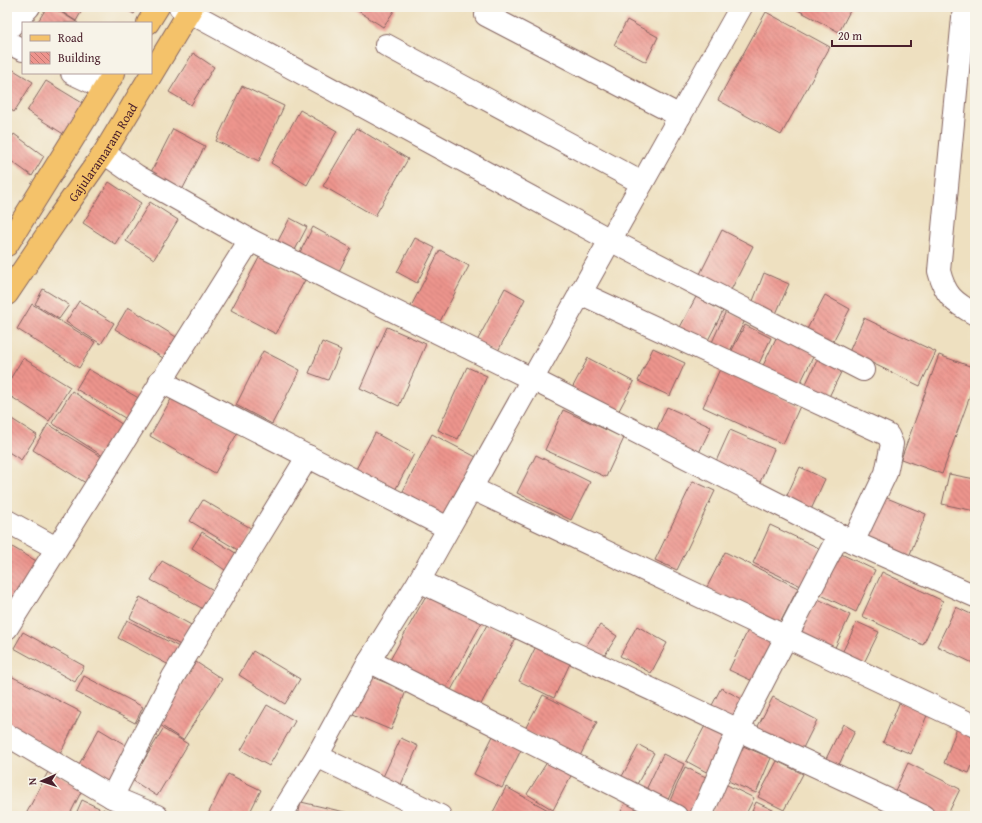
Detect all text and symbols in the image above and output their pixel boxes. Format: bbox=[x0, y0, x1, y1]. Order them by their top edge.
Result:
legend bbox=[22, 22, 152, 74]
scale bar bbox=[832, 22, 911, 48]
text: 20 m bbox=[838, 27, 862, 44]
text: Road bbox=[58, 29, 84, 46]
text: Building bbox=[58, 49, 101, 66]
street label: Gajularamaram Road bbox=[64, 99, 142, 206]
north arrow bbox=[22, 761, 62, 801]
text: N bbox=[24, 777, 40, 786]

